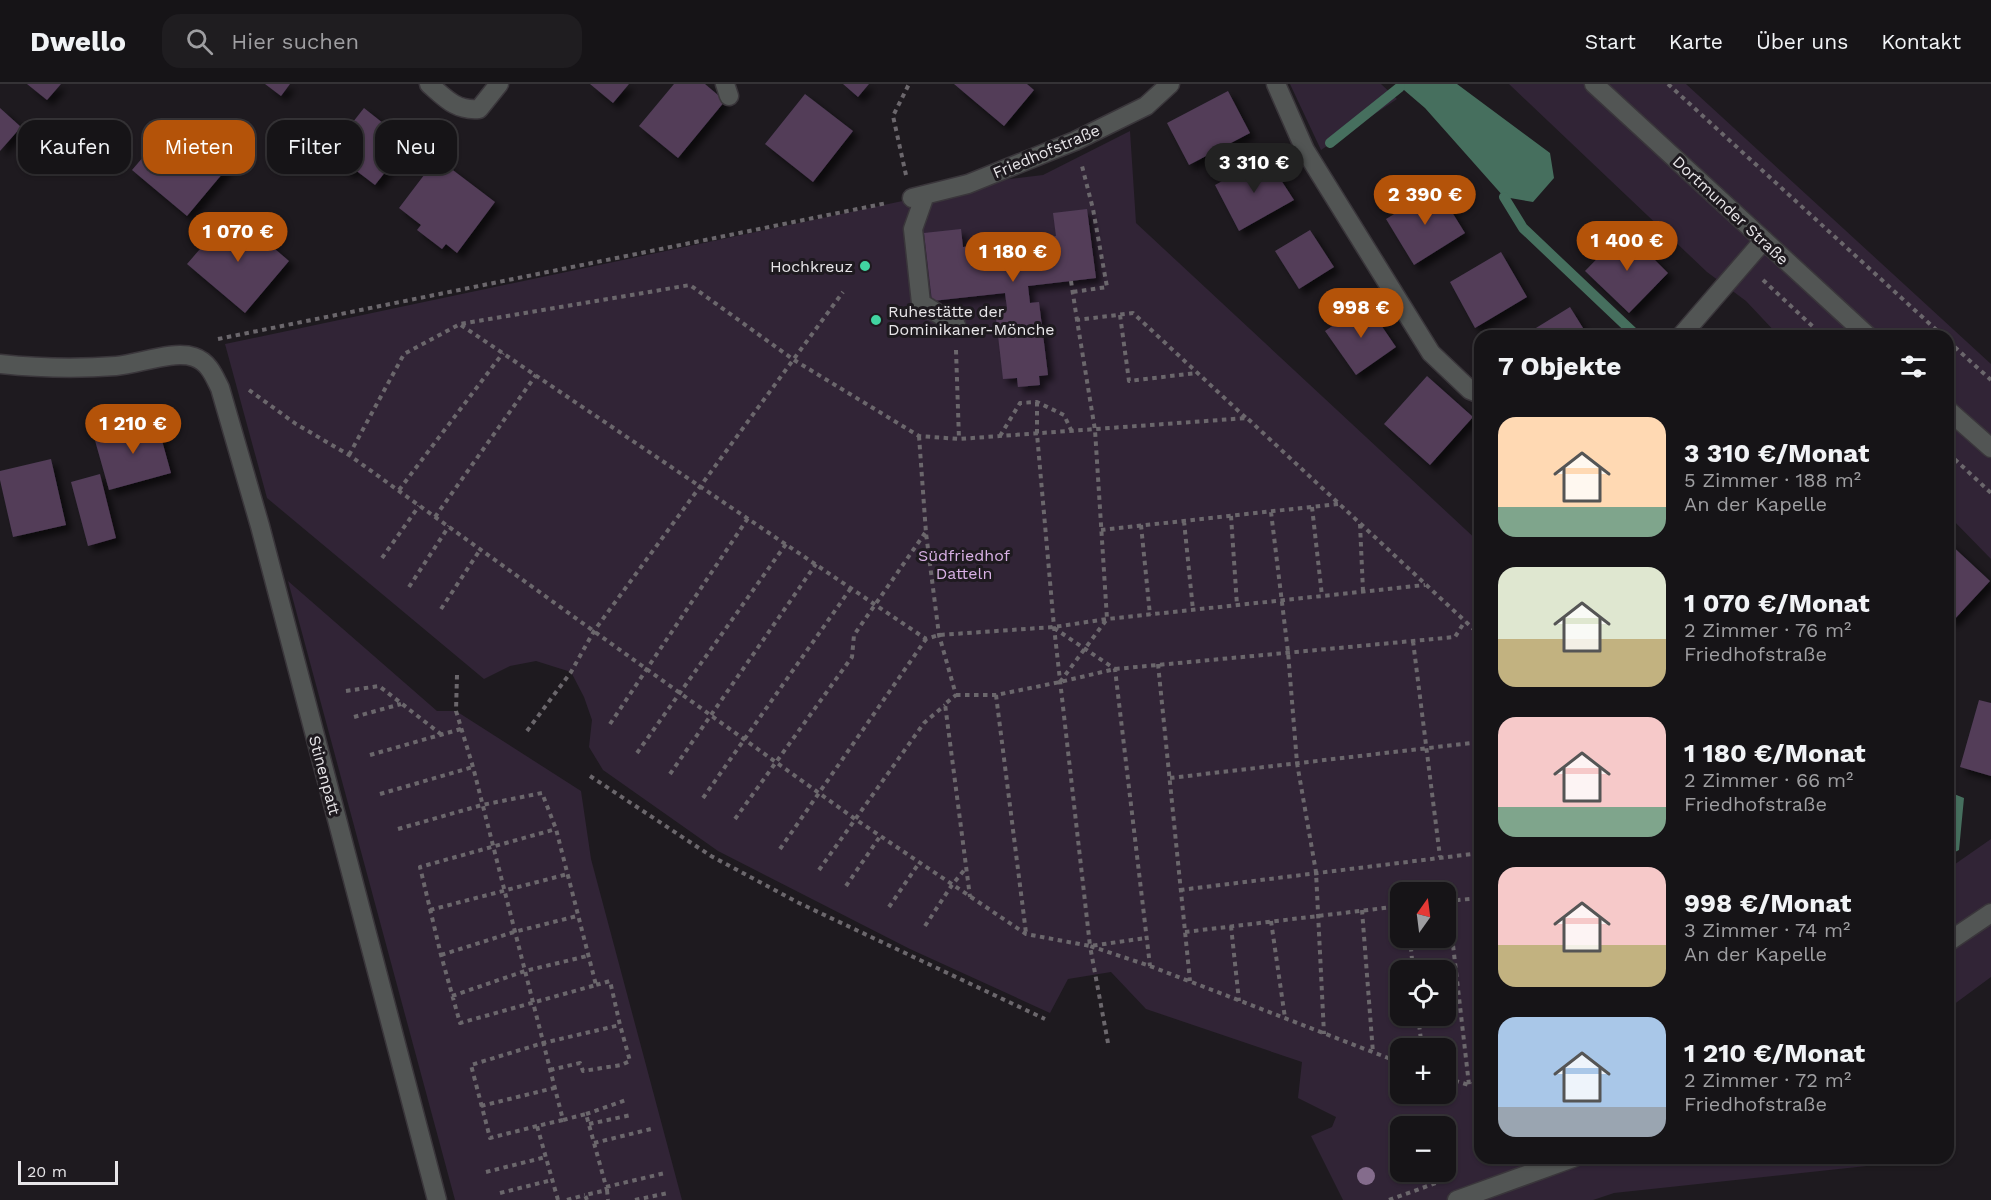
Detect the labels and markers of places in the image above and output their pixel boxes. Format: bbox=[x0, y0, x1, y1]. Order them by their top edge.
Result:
pin: 3 310 € bbox=[1199, 143, 1309, 194]
pin: 2 390 € bbox=[1370, 175, 1480, 226]
pin: 1 070 € bbox=[183, 212, 293, 263]
pin: 1 400 € bbox=[1572, 221, 1682, 272]
pin: 1 180 € bbox=[958, 232, 1068, 283]
place label: Hochkreuz bbox=[770, 257, 853, 276]
marker: Hochkreuz bbox=[858, 259, 872, 273]
pin: 998 € bbox=[1319, 288, 1403, 339]
place label: Ruhestätte der Dominikaner-Mönche bbox=[888, 302, 1055, 339]
marker: Ruhestätte der Dominikaner-Mönche bbox=[869, 313, 883, 327]
pin: 1 210 € bbox=[78, 404, 188, 455]

